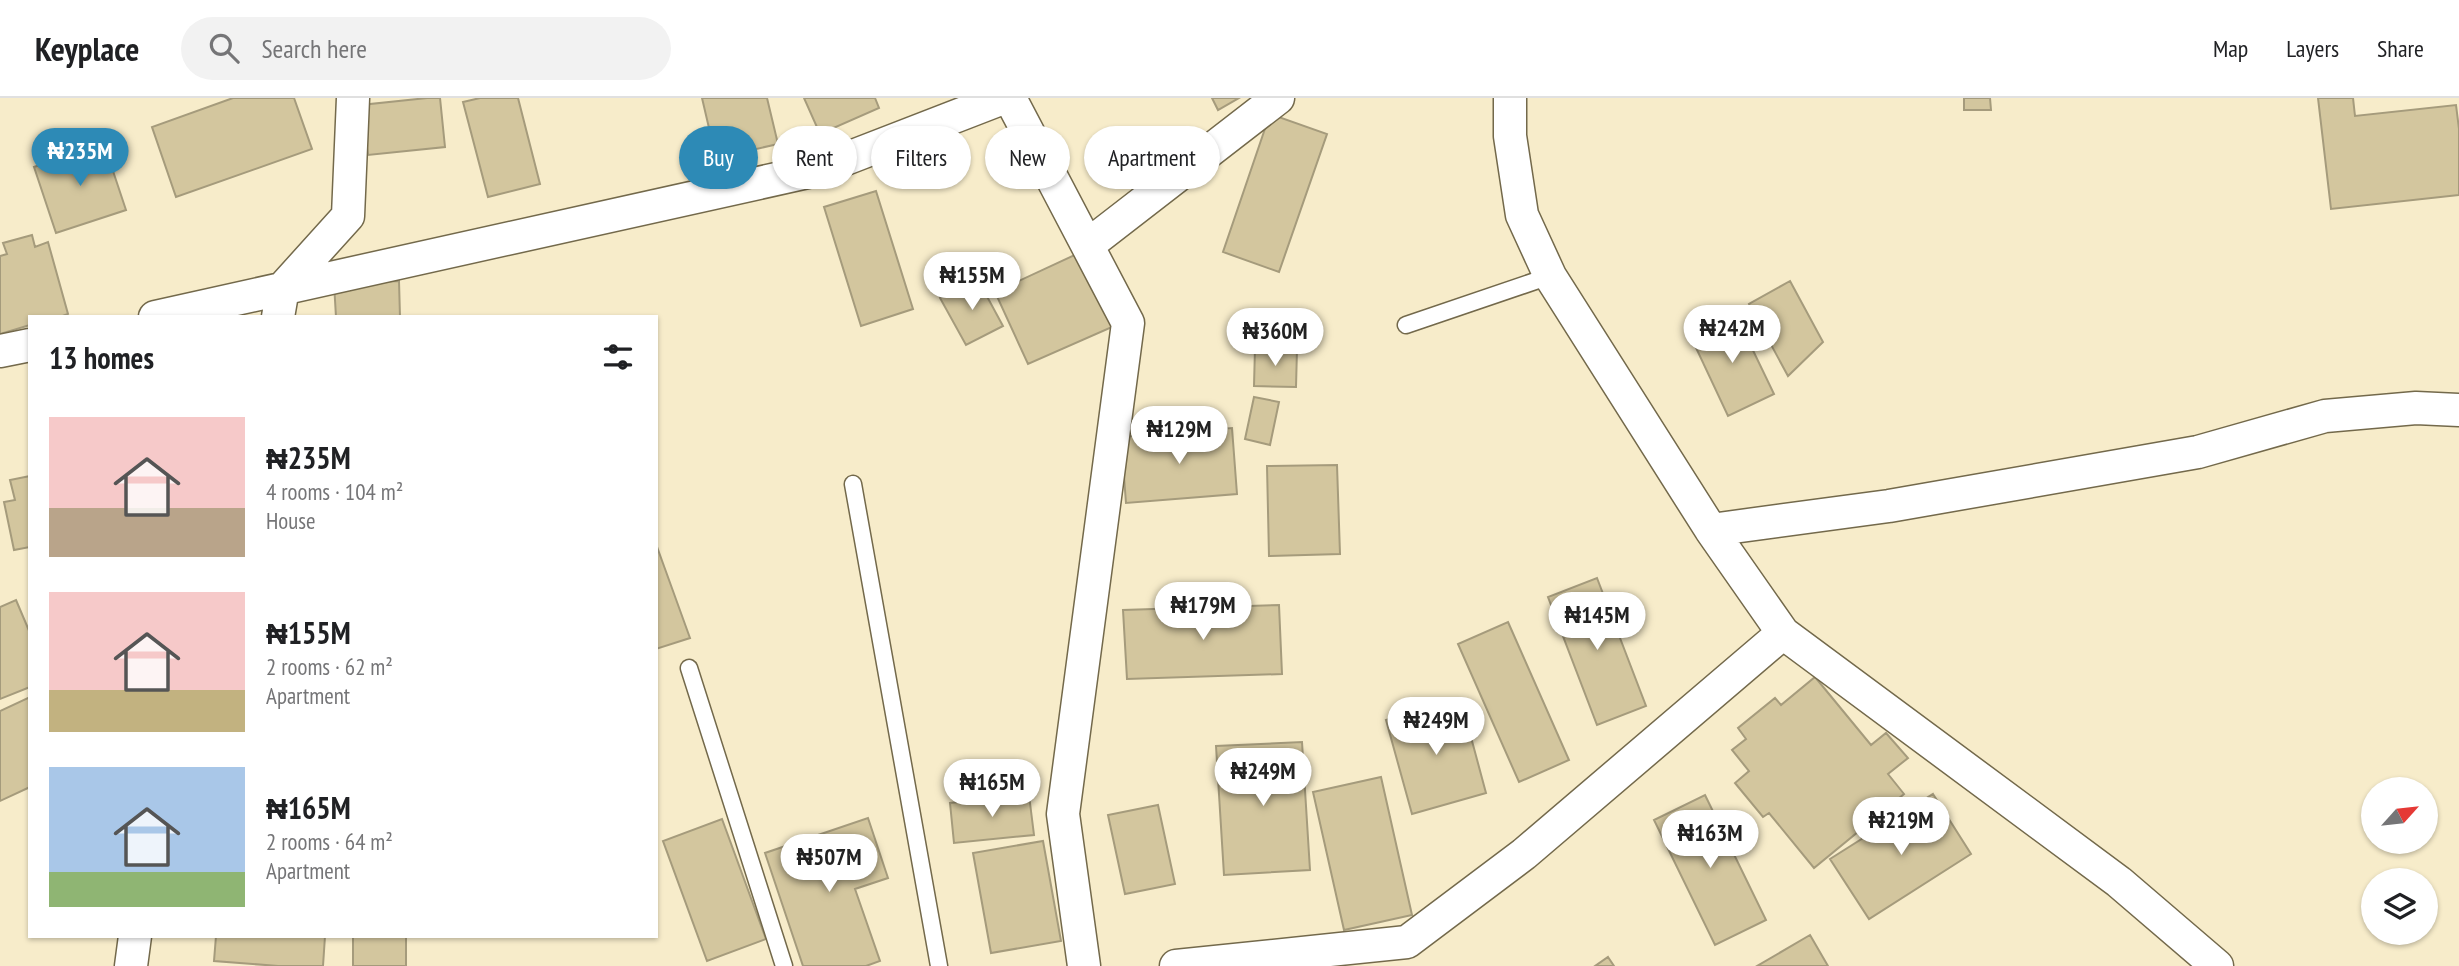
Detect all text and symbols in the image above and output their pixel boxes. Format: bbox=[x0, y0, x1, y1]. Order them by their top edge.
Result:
search box bbox=[181, 17, 671, 80]
text: Keyplace bbox=[35, 27, 139, 70]
icon: search bbox=[205, 29, 243, 67]
text: Search here bbox=[261, 32, 367, 65]
text: Map bbox=[2213, 33, 2248, 64]
text: Layers bbox=[2286, 33, 2339, 64]
text: Share bbox=[2377, 33, 2424, 64]
chip: Buy bbox=[679, 126, 758, 189]
chip: Rent bbox=[772, 126, 857, 189]
chip: Filters bbox=[871, 126, 971, 189]
chip: New bbox=[985, 126, 1070, 189]
chip: Apartment bbox=[1084, 126, 1220, 189]
pin: ₦235M bbox=[31, 129, 129, 188]
text: ₦235M bbox=[48, 136, 112, 165]
pin: ₦155M bbox=[923, 252, 1021, 312]
text: ₦155M bbox=[940, 260, 1004, 289]
pin: ₦242M bbox=[1683, 306, 1781, 365]
pin: ₦360M bbox=[1226, 308, 1324, 368]
text: ₦242M bbox=[1700, 313, 1764, 342]
text: ₦360M bbox=[1243, 316, 1307, 345]
text: 13 homes bbox=[49, 338, 154, 377]
icon: filters bbox=[599, 338, 637, 376]
pin: ₦129M bbox=[1130, 406, 1228, 466]
text: ₦129M bbox=[1147, 414, 1211, 443]
text: ₦235M bbox=[266, 438, 351, 477]
icon: home bbox=[105, 445, 189, 529]
text: 4 rooms · 104 m² bbox=[266, 477, 403, 506]
text: House bbox=[266, 506, 316, 535]
pin: ₦179M bbox=[1154, 582, 1252, 642]
text: ₦179M bbox=[1171, 590, 1235, 619]
pin: ₦145M bbox=[1548, 592, 1646, 652]
text: ₦145M bbox=[1565, 600, 1629, 629]
text: ₦155M bbox=[266, 613, 351, 652]
icon: home bbox=[105, 620, 189, 704]
text: 2 rooms · 62 m² bbox=[266, 652, 393, 681]
text: Apartment bbox=[266, 681, 350, 710]
pin: ₦249M bbox=[1387, 698, 1485, 757]
text: ₦249M bbox=[1404, 705, 1468, 734]
pin: ₦249M bbox=[1214, 748, 1312, 808]
text: ₦249M bbox=[1231, 756, 1295, 785]
pin: ₦165M bbox=[943, 760, 1041, 819]
text: ₦165M bbox=[960, 767, 1024, 796]
north arrow bbox=[2361, 777, 2438, 854]
map controls bbox=[2361, 777, 2438, 945]
text: ₦165M bbox=[266, 788, 351, 827]
icon: home bbox=[105, 795, 189, 879]
pin: ₦219M bbox=[1852, 798, 1950, 857]
text: ₦219M bbox=[1869, 805, 1933, 834]
pin: ₦163M bbox=[1661, 810, 1759, 870]
text: ₦163M bbox=[1678, 818, 1742, 847]
text: 2 rooms · 64 m² bbox=[266, 827, 393, 856]
pin: ₦507M bbox=[780, 834, 878, 894]
text: ₦507M bbox=[797, 842, 861, 871]
text: Apartment bbox=[266, 856, 350, 885]
button: layers bbox=[2361, 868, 2438, 945]

